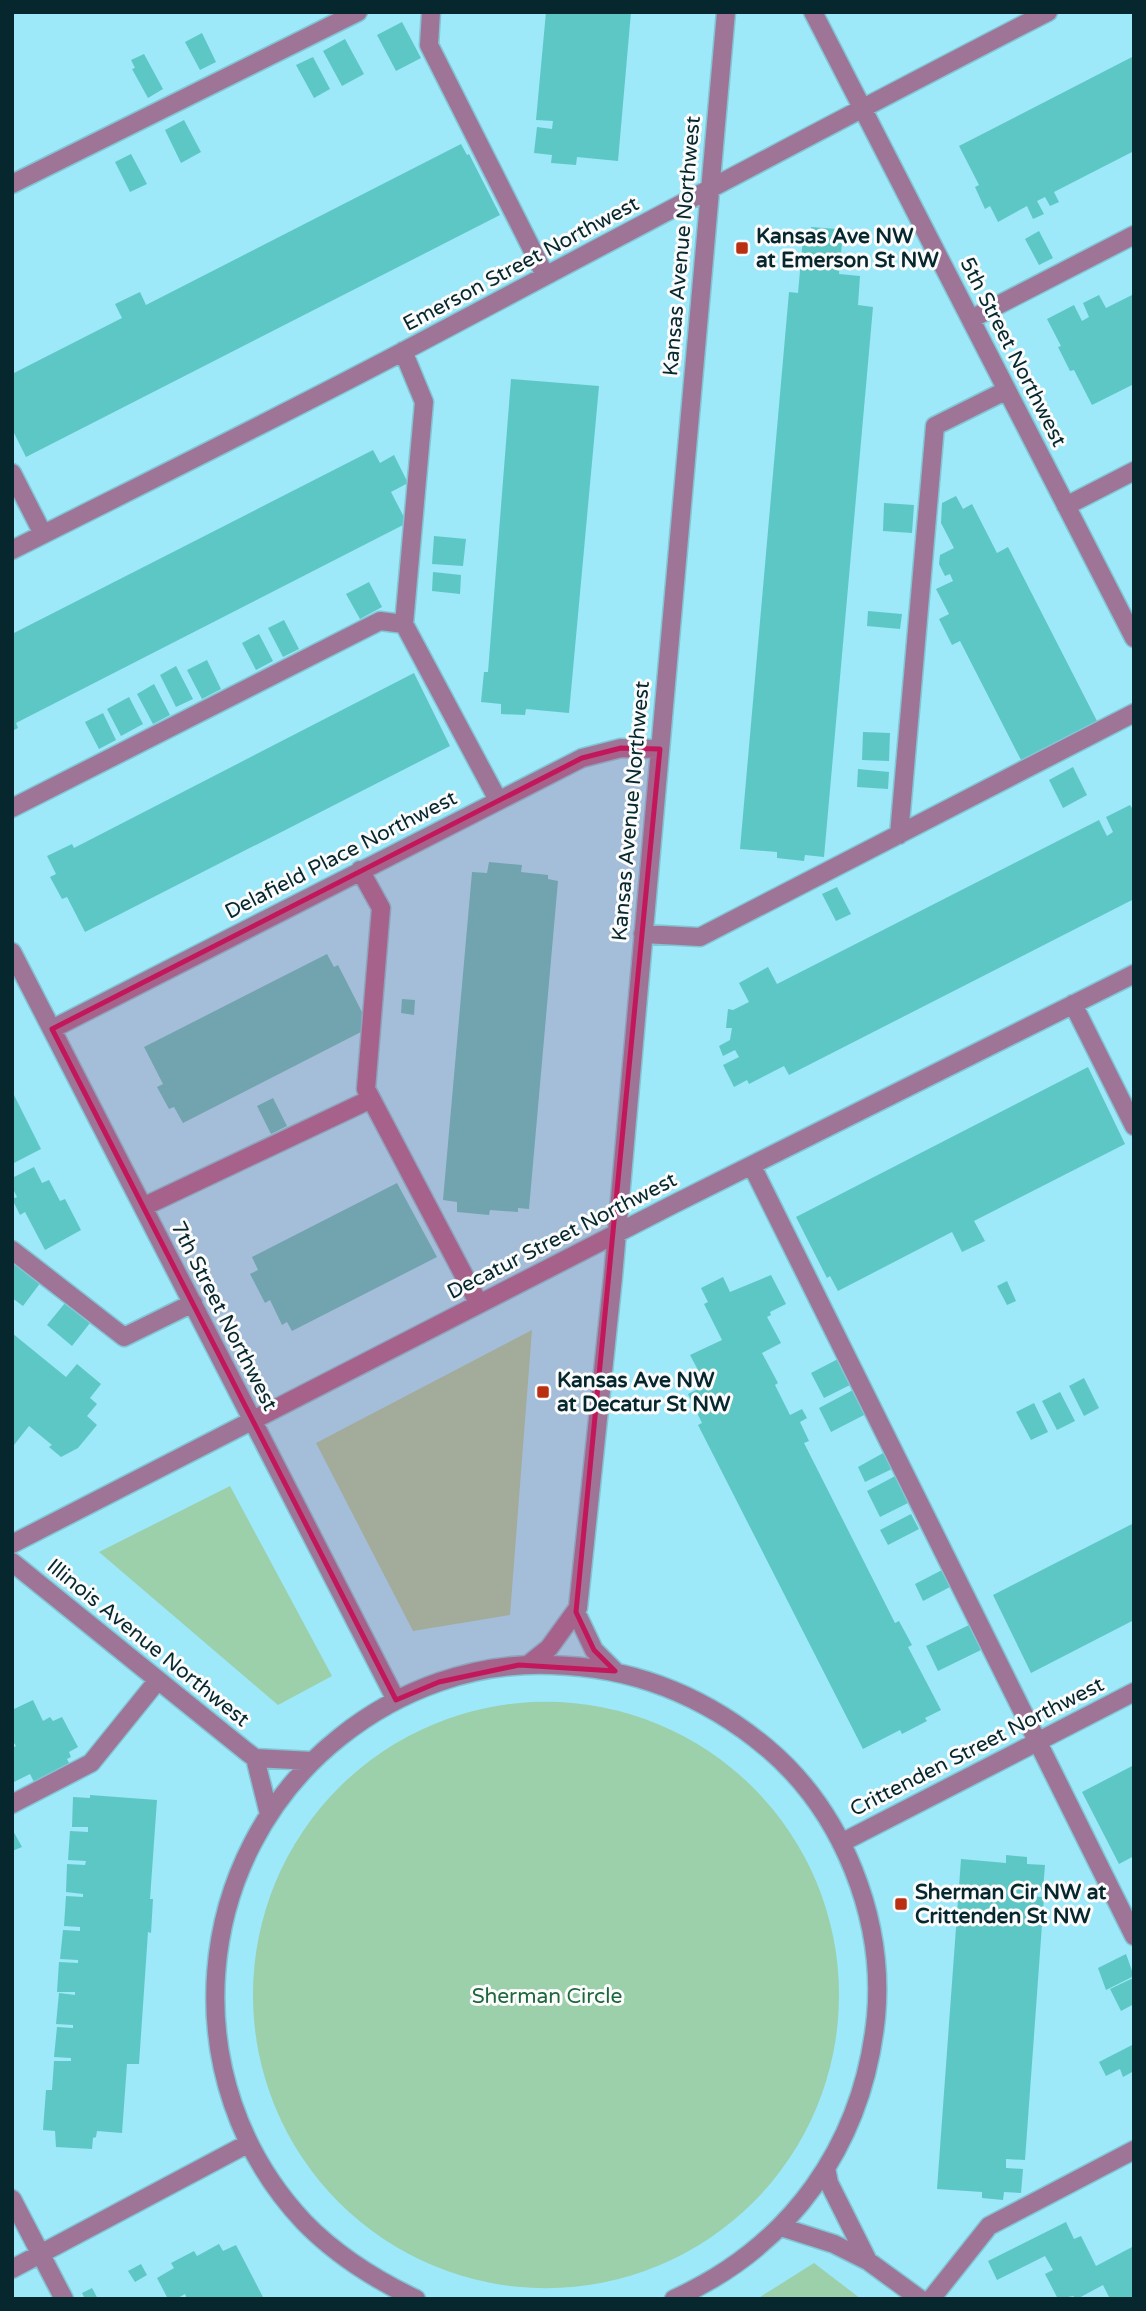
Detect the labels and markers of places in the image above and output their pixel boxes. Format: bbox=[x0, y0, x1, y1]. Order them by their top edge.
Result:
place label: Kansas Ave NW at Emerson St NW bbox=[756, 224, 939, 273]
marker: Kansas Ave NW at Emerson St NW bbox=[734, 240, 750, 256]
place label: Kansas Ave NW at Decatur St NW bbox=[557, 1368, 731, 1417]
marker: Kansas Ave NW at Decatur St NW bbox=[535, 1384, 551, 1400]
place label: Sherman Cir NW at Crittenden St NW bbox=[915, 1880, 1106, 1929]
marker: Sherman Cir NW at Crittenden St NW bbox=[893, 1896, 909, 1912]

